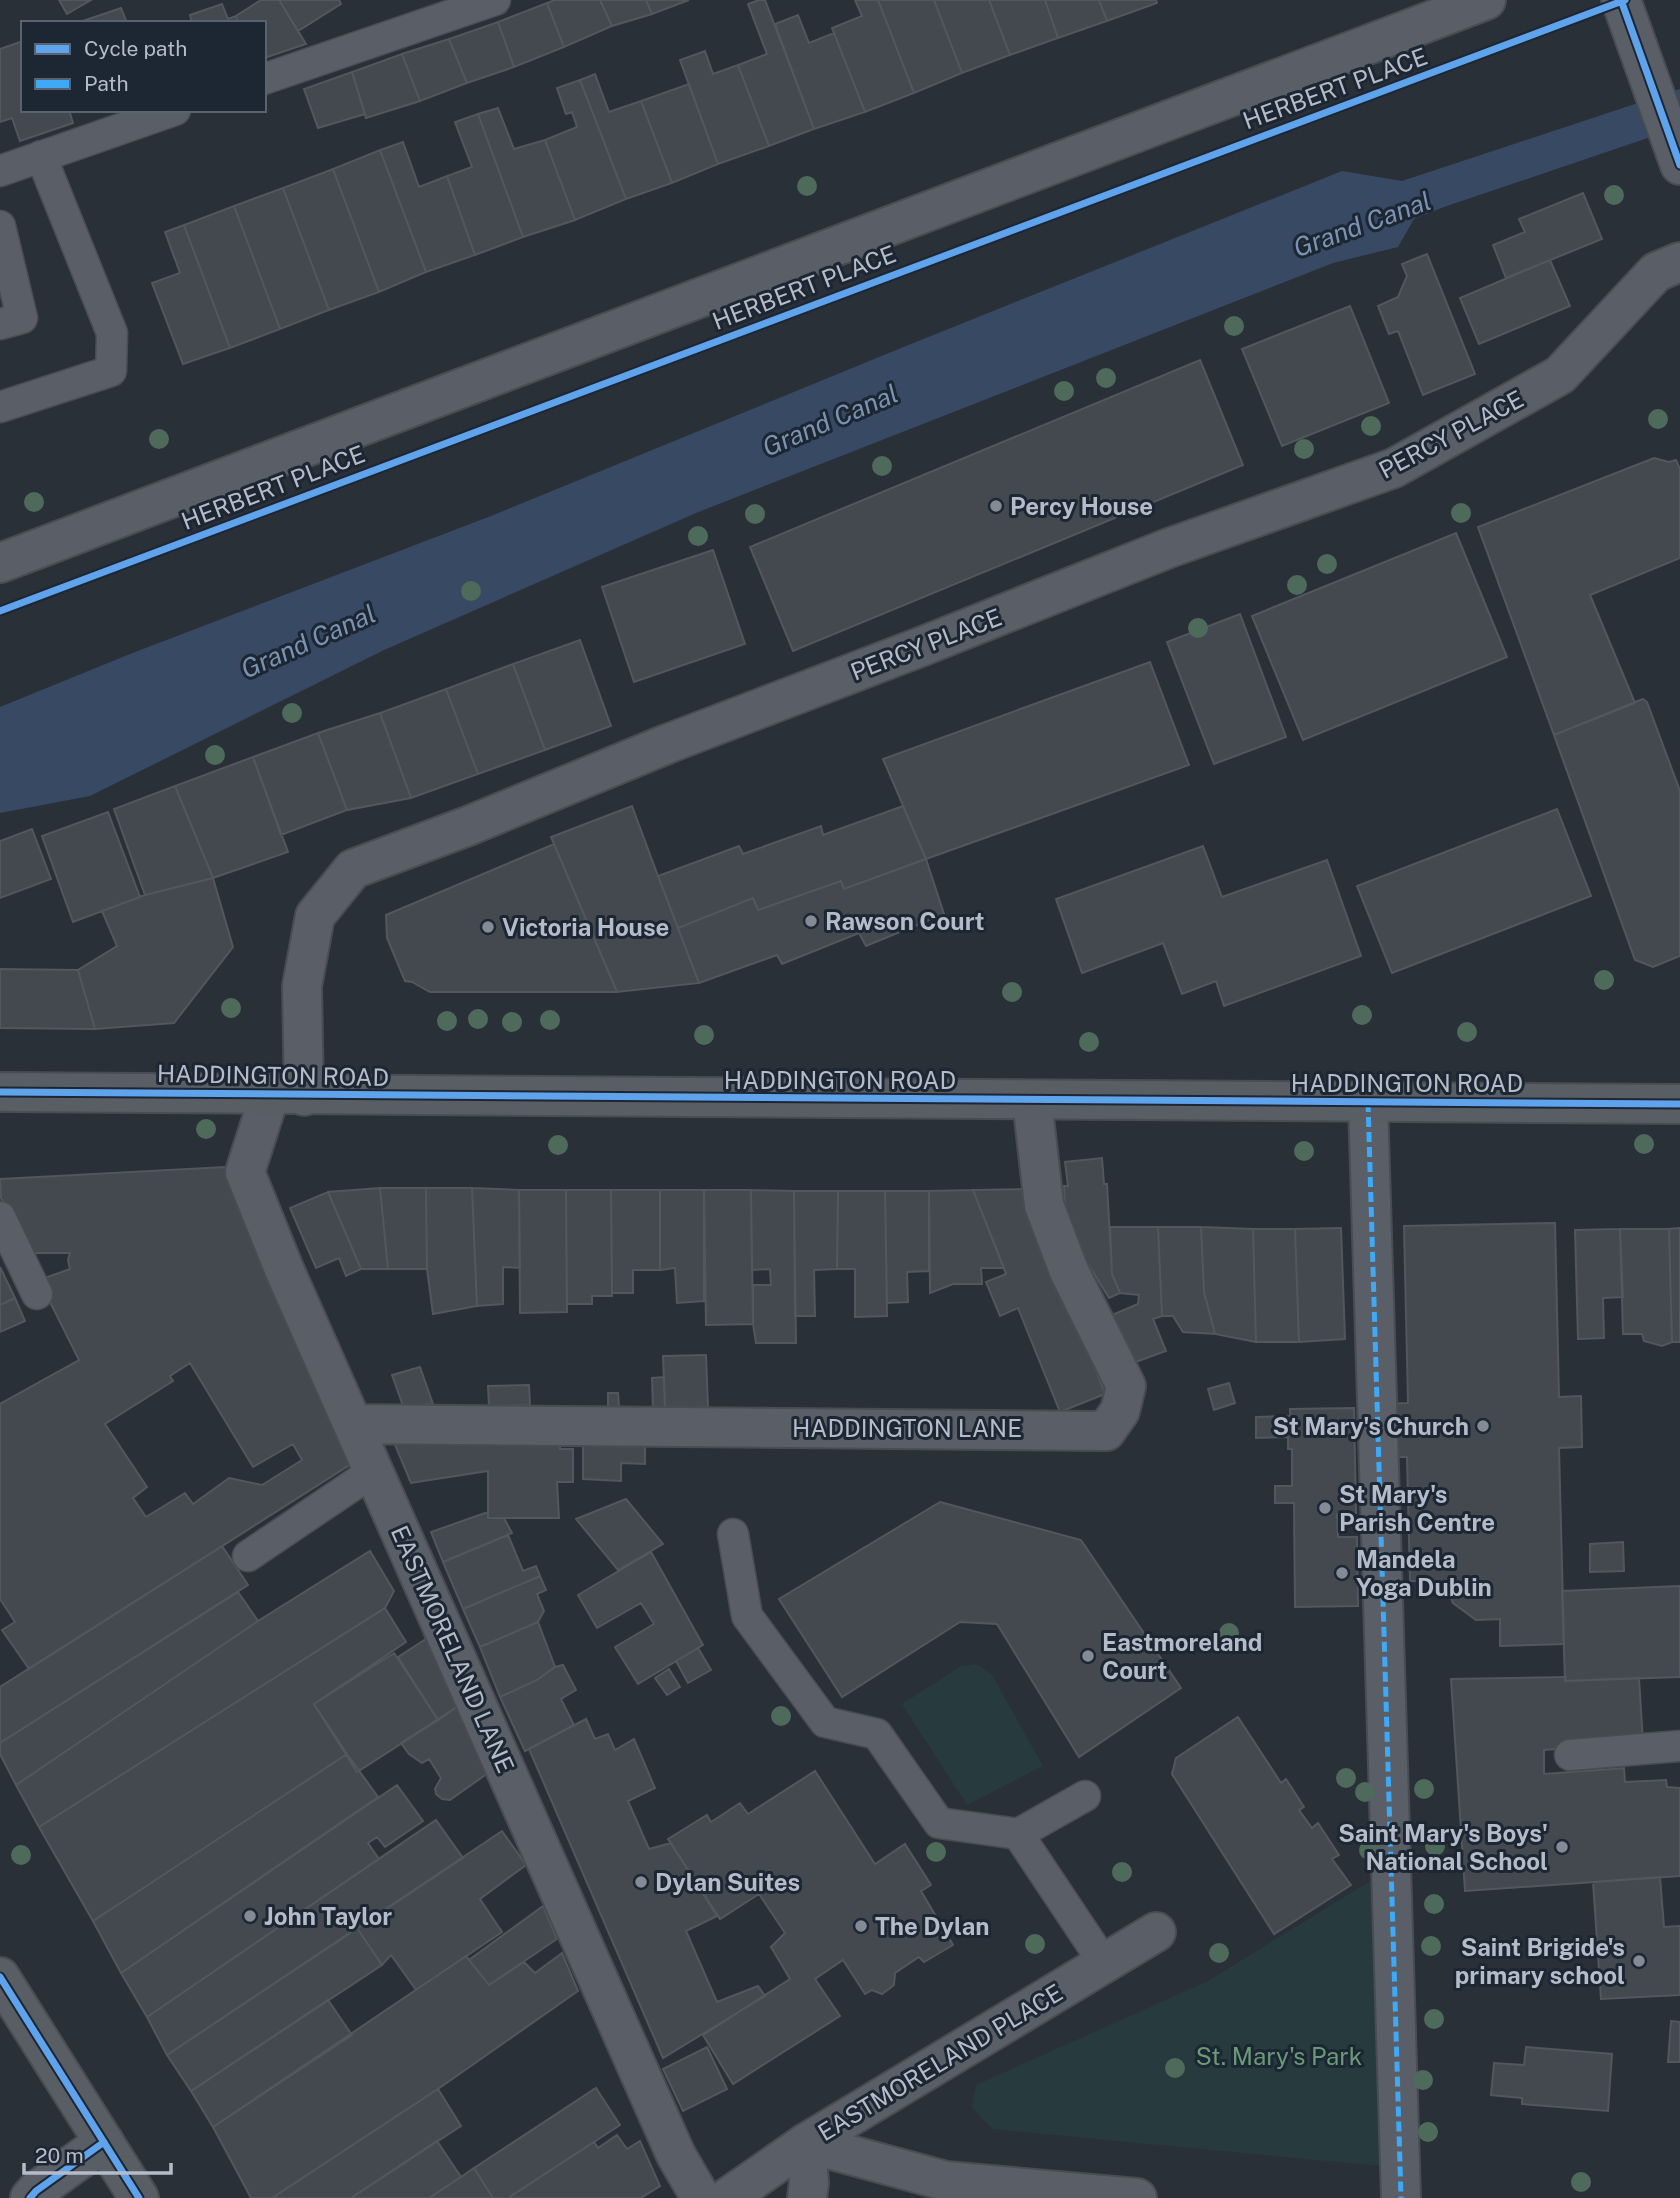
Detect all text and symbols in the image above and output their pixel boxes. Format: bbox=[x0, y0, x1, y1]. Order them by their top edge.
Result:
legend bbox=[21, 21, 266, 112]
text: Cycle path bbox=[84, 36, 187, 61]
street label: HERBERT PLACE bbox=[1239, 42, 1431, 134]
text: Path bbox=[84, 71, 129, 96]
water label: Grand Canal bbox=[1289, 185, 1435, 263]
street label: HERBERT PLACE bbox=[708, 239, 900, 335]
water label: Grand Canal bbox=[758, 378, 902, 462]
street label: PERCY PLACE bbox=[1374, 384, 1528, 484]
street label: HERBERT PLACE bbox=[177, 439, 369, 535]
place label: Percy House bbox=[1010, 492, 1153, 520]
marker: Percy House bbox=[988, 498, 1004, 514]
water label: Grand Canal bbox=[236, 597, 380, 685]
street label: PERCY PLACE bbox=[846, 602, 1006, 686]
place label: Rawson Court bbox=[825, 907, 984, 935]
place label: Victoria House bbox=[502, 913, 669, 941]
marker: Rawson Court bbox=[803, 913, 819, 929]
marker: Victoria House bbox=[480, 919, 496, 935]
street label: HADDINGTON ROAD bbox=[157, 1059, 389, 1091]
street label: HADDINGTON ROAD bbox=[724, 1066, 956, 1094]
street label: HADDINGTON ROAD bbox=[1291, 1069, 1523, 1097]
place label: St Mary's Church bbox=[1272, 1412, 1469, 1440]
street label: HADDINGTON LANE bbox=[792, 1414, 1022, 1442]
marker: St Mary's Church bbox=[1475, 1418, 1491, 1434]
place label: St Mary's Parish Centre bbox=[1339, 1480, 1495, 1536]
marker: St Mary's Parish Centre bbox=[1317, 1500, 1333, 1516]
street label: EASTMORELAND LANE bbox=[386, 1521, 520, 1777]
place label: Mandela Yoga Dublin bbox=[1356, 1545, 1492, 1601]
marker: Mandela Yoga Dublin bbox=[1334, 1565, 1350, 1581]
place label: Eastmoreland Court bbox=[1102, 1628, 1262, 1684]
marker: Eastmoreland Court bbox=[1080, 1648, 1096, 1664]
place label: Saint Mary's Boys' National School bbox=[1338, 1819, 1548, 1875]
marker: Saint Mary's Boys' National School bbox=[1554, 1839, 1570, 1855]
place label: Dylan Suites bbox=[655, 1868, 800, 1896]
marker: Dylan Suites bbox=[633, 1874, 649, 1890]
place label: John Taylor bbox=[264, 1902, 392, 1930]
marker: John Taylor bbox=[242, 1908, 258, 1924]
place label: The Dylan bbox=[875, 1912, 990, 1940]
marker: The Dylan bbox=[853, 1918, 869, 1934]
place label: Saint Brigide's primary school bbox=[1455, 1933, 1625, 1989]
marker: Saint Brigide's primary school bbox=[1631, 1953, 1647, 1969]
street label: EASTMORELAND PLACE bbox=[813, 1978, 1067, 2146]
park label: St. Mary's Park bbox=[1196, 2042, 1362, 2070]
scale bar bbox=[24, 2132, 172, 2176]
text: 20 m bbox=[35, 2143, 84, 2168]

